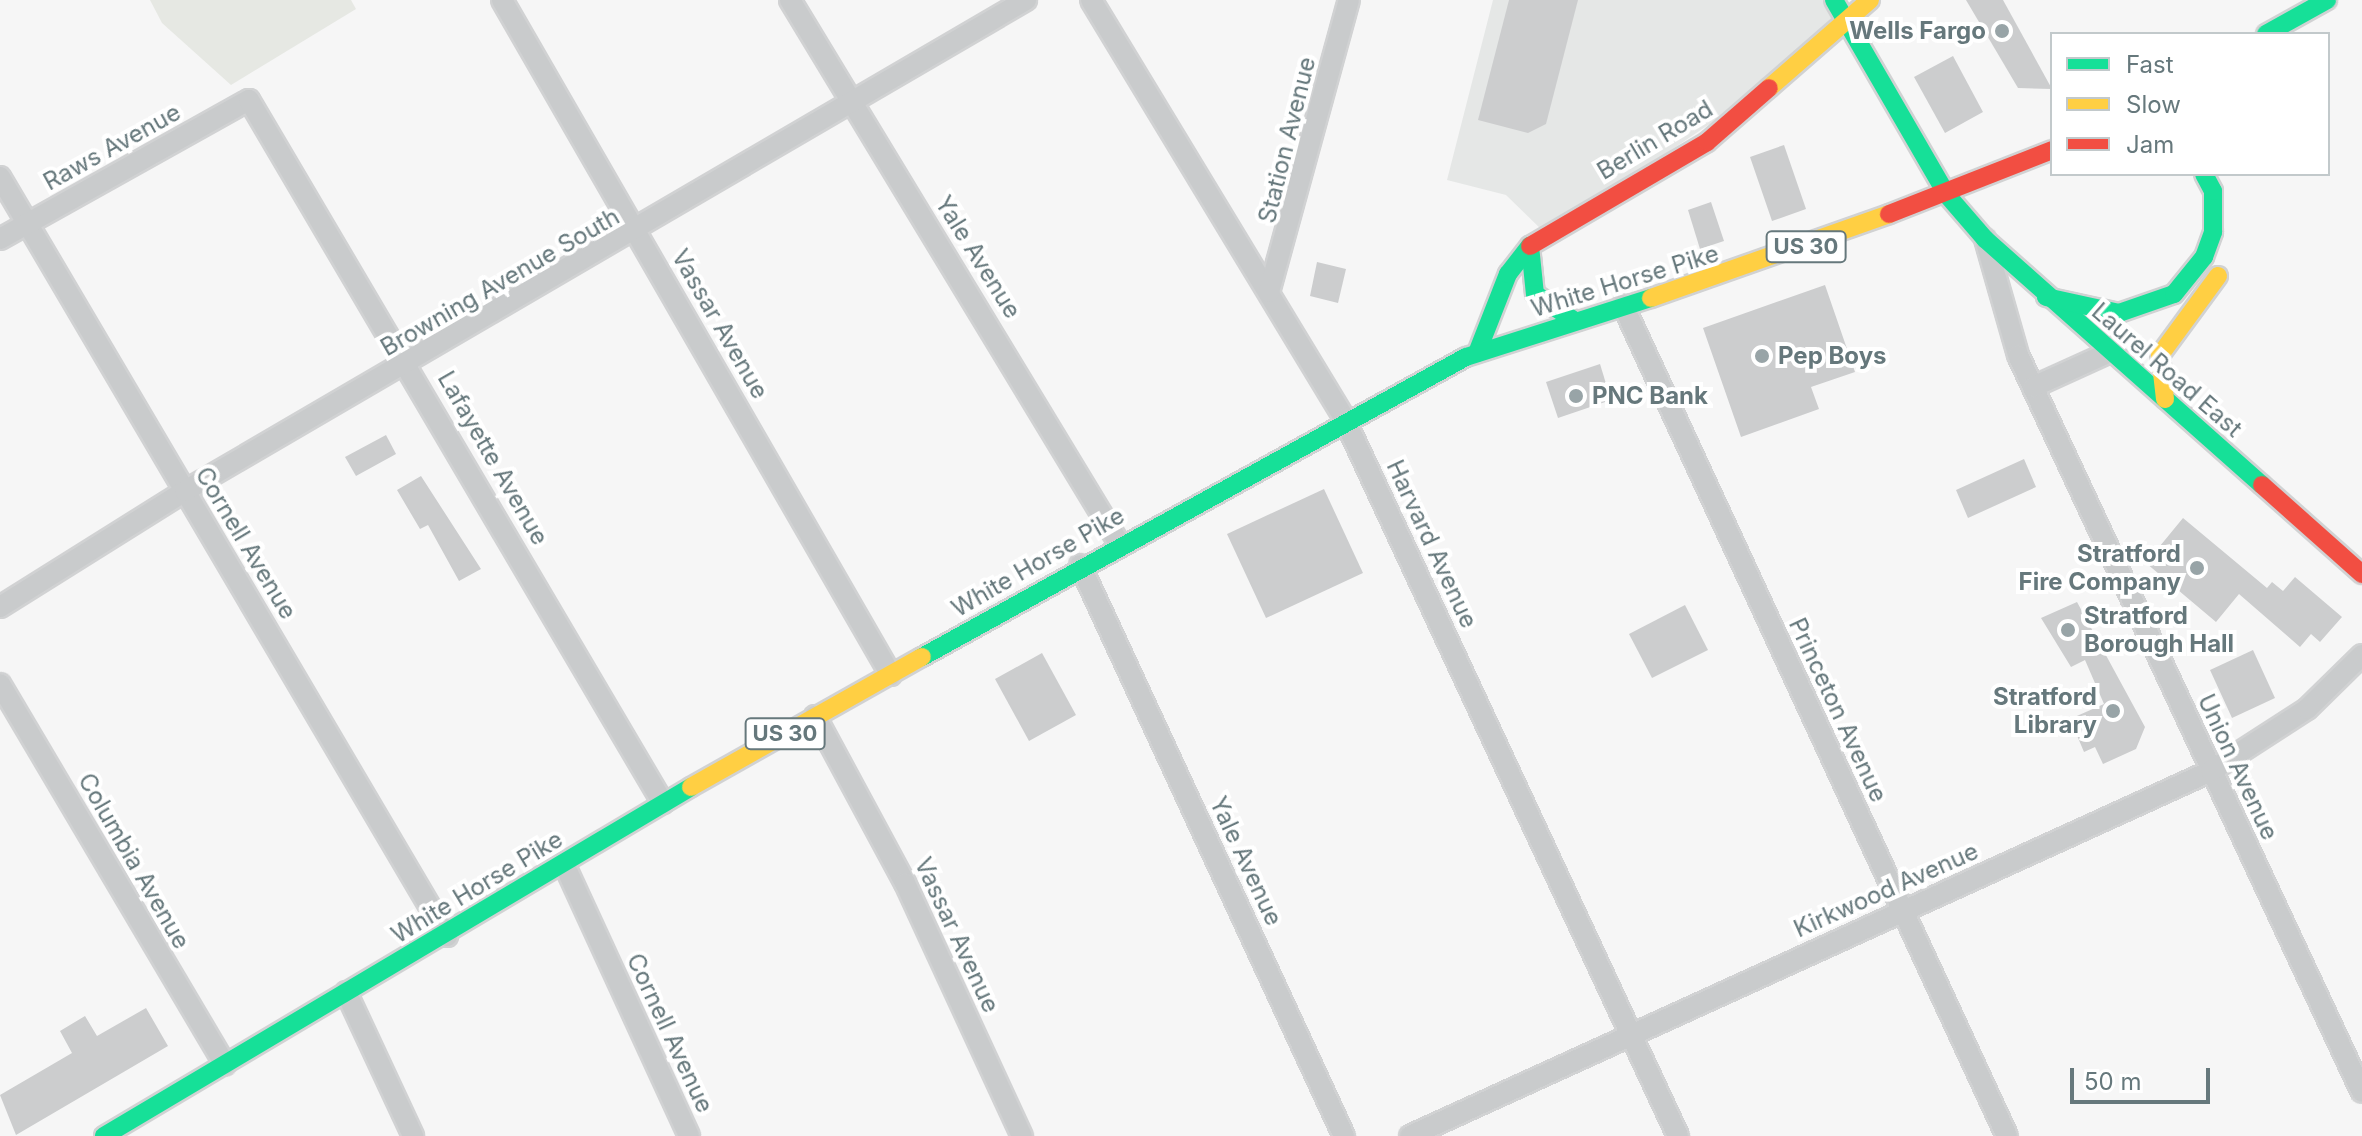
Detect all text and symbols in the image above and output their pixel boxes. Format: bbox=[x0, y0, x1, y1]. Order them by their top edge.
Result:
place label: Wells Fargo bbox=[1849, 17, 1986, 45]
marker: Wells Fargo bbox=[1993, 22, 2011, 40]
legend bbox=[2050, 32, 2330, 176]
text: Fast bbox=[2126, 50, 2174, 79]
street label: Station Avenue bbox=[1252, 54, 1322, 226]
text: Slow bbox=[2126, 90, 2181, 119]
street label: Berlin Road bbox=[1592, 94, 1718, 186]
street label: Raws Avenue bbox=[38, 98, 186, 196]
text: Jam bbox=[2126, 130, 2174, 159]
street label: Yale Avenue bbox=[929, 190, 1027, 324]
street label: Browning Avenue South bbox=[376, 202, 624, 362]
road number: US 30 bbox=[1764, 229, 1848, 265]
street label: White Horse Pike bbox=[1528, 239, 1722, 323]
street label: Vassar Avenue bbox=[666, 244, 774, 404]
street label: Laurel Road East bbox=[2086, 297, 2248, 443]
place label: Pep Boys bbox=[1778, 342, 1887, 370]
marker: Pep Boys bbox=[1753, 347, 1771, 365]
street label: Lafayette Avenue bbox=[432, 366, 554, 550]
place label: PNC Bank bbox=[1592, 382, 1708, 410]
marker: PNC Bank bbox=[1567, 387, 1585, 405]
street label: Harvard Avenue bbox=[1380, 455, 1484, 633]
street label: Cornell Avenue bbox=[189, 462, 303, 624]
street label: White Horse Pike bbox=[947, 501, 1129, 623]
place label: Stratford Fire Company bbox=[2019, 540, 2181, 596]
marker: Stratford Fire Company bbox=[2188, 559, 2206, 577]
place label: Stratford Borough Hall bbox=[2084, 602, 2234, 658]
street label: Princeton Avenue bbox=[1783, 613, 1893, 807]
marker: Stratford Borough Hall bbox=[2059, 621, 2077, 639]
place label: Stratford Library bbox=[1993, 683, 2097, 739]
street label: Union Avenue bbox=[2192, 690, 2284, 844]
marker: Stratford Library bbox=[2104, 702, 2122, 720]
road number: US 30 bbox=[743, 716, 827, 752]
street label: Columbia Avenue bbox=[72, 768, 196, 954]
street label: Yale Avenue bbox=[1204, 792, 1288, 930]
street label: White Horse Pike bbox=[386, 825, 568, 949]
street label: Kirkwood Avenue bbox=[1789, 836, 1983, 944]
street label: Vassar Avenue bbox=[909, 853, 1005, 1017]
street label: Cornell Avenue bbox=[621, 949, 719, 1117]
scale bar bbox=[2074, 1052, 2214, 1102]
text: 50 m bbox=[2084, 1067, 2142, 1096]

